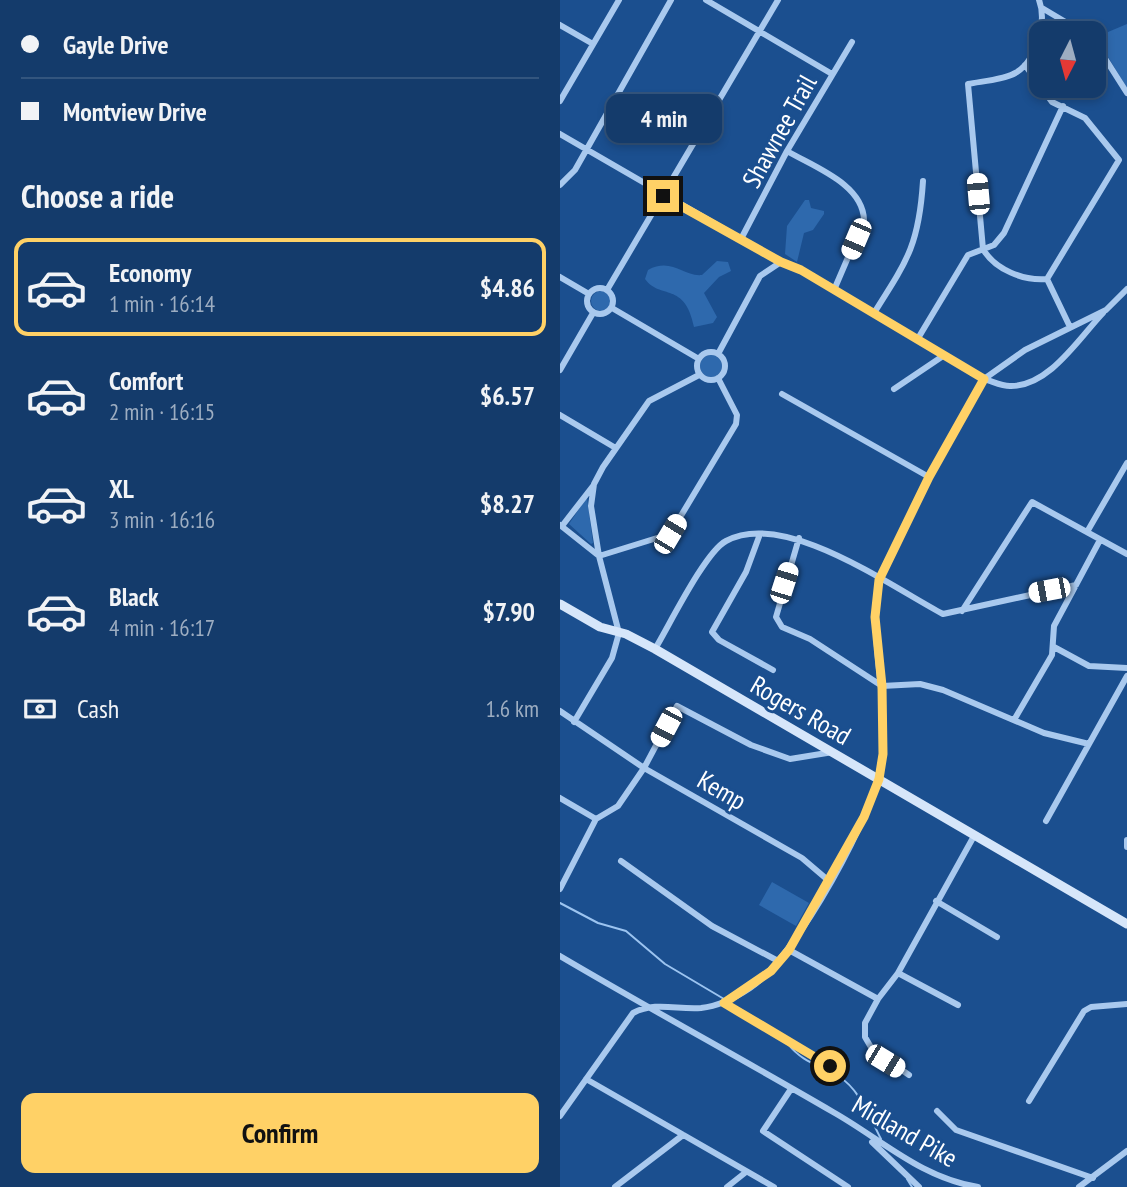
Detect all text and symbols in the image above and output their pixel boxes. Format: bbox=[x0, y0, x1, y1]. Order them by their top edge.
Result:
north arrow bbox=[1029, 21, 1106, 98]
map controls bbox=[1029, 21, 1106, 98]
text: Gayle Drive bbox=[63, 28, 169, 61]
street label: Shawnee Trail bbox=[734, 69, 824, 193]
callout: 4 min bbox=[605, 94, 721, 144]
text: Montview Drive bbox=[63, 95, 207, 128]
text: 4 min bbox=[641, 104, 687, 133]
car bbox=[966, 172, 991, 216]
text: Choose a ride bbox=[21, 175, 174, 217]
route end bbox=[647, 180, 679, 212]
car bbox=[839, 216, 874, 262]
icon: car bbox=[25, 256, 88, 319]
text: Economy bbox=[109, 256, 191, 289]
text: $4.86 bbox=[480, 271, 535, 304]
text: 1 min · 16:14 bbox=[109, 289, 215, 318]
icon: car bbox=[25, 364, 88, 427]
text: Comfort bbox=[109, 364, 183, 397]
text: $6.57 bbox=[480, 379, 535, 412]
text: 2 min · 16:15 bbox=[109, 397, 215, 426]
icon: car bbox=[25, 472, 88, 535]
text: XL bbox=[109, 472, 134, 505]
text: $8.27 bbox=[480, 487, 535, 520]
text: 3 min · 16:16 bbox=[109, 505, 215, 534]
car bbox=[651, 511, 690, 557]
car bbox=[768, 560, 801, 606]
car bbox=[1027, 576, 1072, 604]
icon: car bbox=[25, 580, 88, 643]
text: Black bbox=[109, 580, 159, 613]
text: $7.90 bbox=[482, 595, 535, 628]
text: 4 min · 16:17 bbox=[109, 613, 215, 642]
street label: Rogers Road bbox=[745, 668, 857, 752]
icon: cash bbox=[21, 690, 59, 728]
text: Cash bbox=[77, 692, 119, 725]
text: 1.6 km bbox=[485, 694, 539, 723]
car bbox=[647, 704, 686, 750]
street label: Kemp bbox=[692, 763, 752, 817]
car bbox=[862, 1041, 909, 1081]
route start bbox=[814, 1050, 846, 1082]
street label: Midland Pike bbox=[847, 1088, 963, 1174]
button: Confirm bbox=[21, 1093, 539, 1173]

